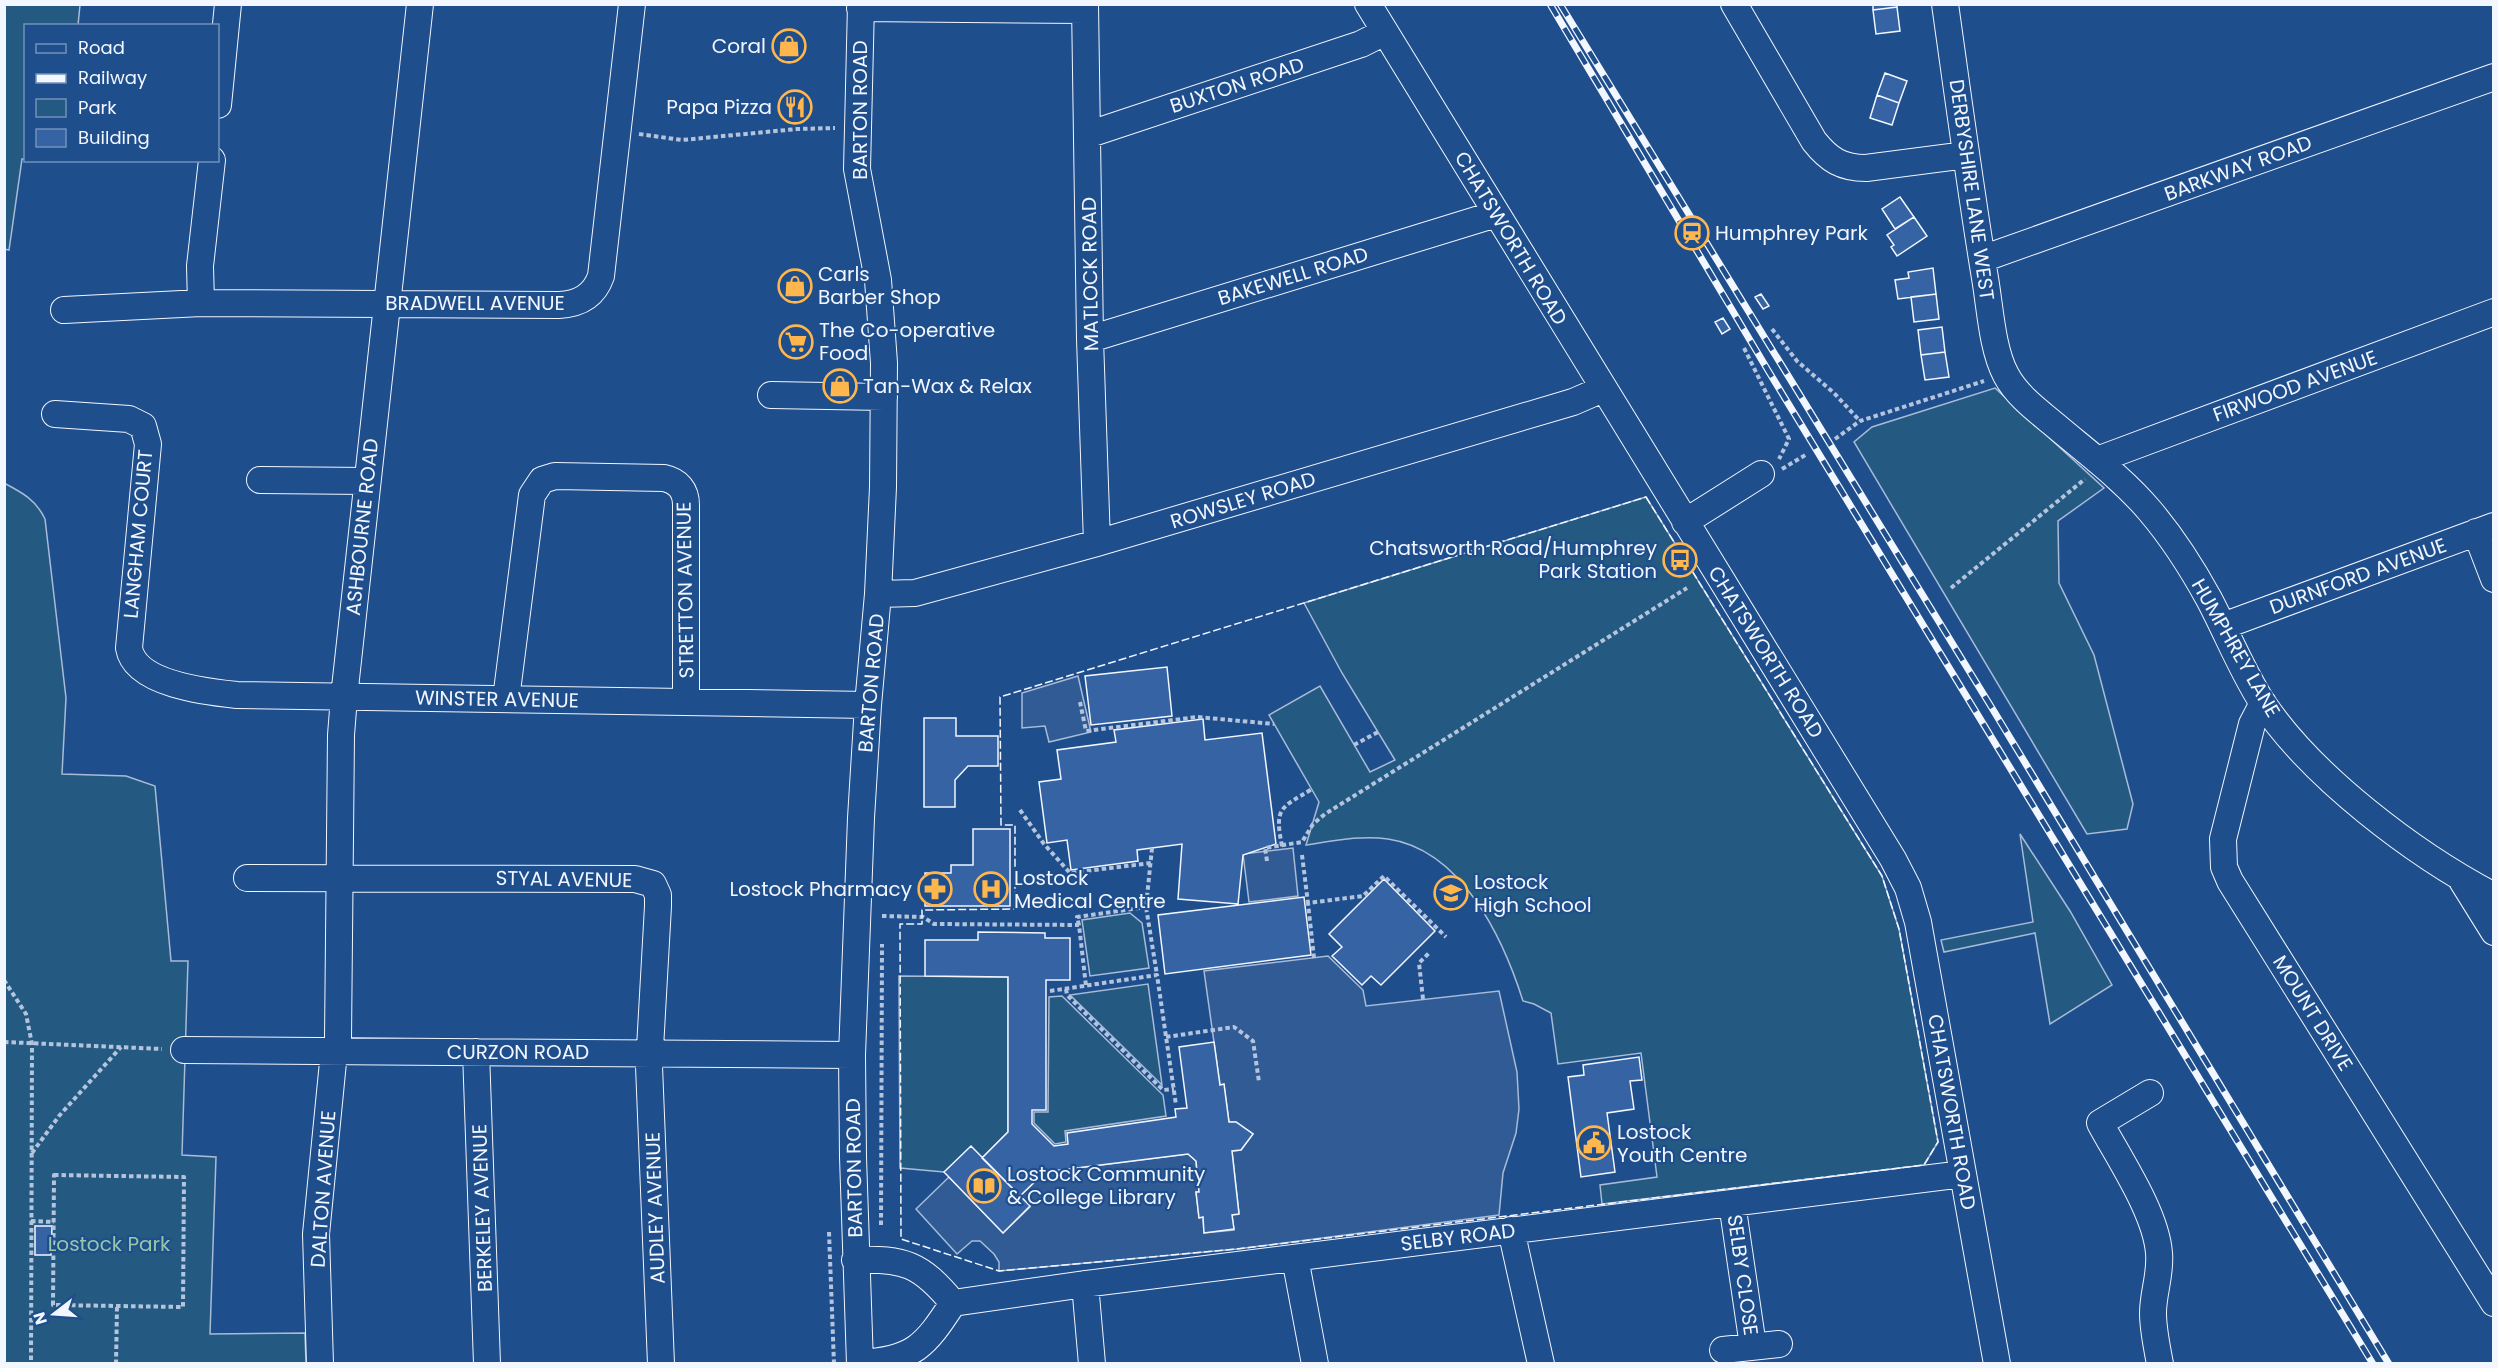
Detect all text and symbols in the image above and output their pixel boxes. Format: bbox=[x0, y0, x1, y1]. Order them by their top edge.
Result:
legend bbox=[24, 24, 219, 162]
shop icon: Coral bbox=[771, 28, 807, 64]
place label: Coral bbox=[712, 32, 766, 60]
text: Road bbox=[78, 35, 125, 60]
street label: BARTON ROAD bbox=[846, 40, 874, 180]
street label: BUXTON ROAD bbox=[1166, 50, 1308, 120]
text: Railway bbox=[78, 65, 147, 90]
street label: DERBYSHIRE LANE WEST bbox=[1943, 78, 2001, 302]
restaurant icon: Papa Pizza bbox=[777, 89, 813, 125]
place label: Papa Pizza bbox=[666, 93, 772, 121]
text: Park bbox=[78, 95, 117, 120]
text: Building bbox=[78, 125, 150, 150]
street label: BARKWAY ROAD bbox=[2160, 128, 2316, 208]
street label: CHATSWORTH ROAD bbox=[1448, 146, 1574, 330]
street label: MATLOCK ROAD bbox=[1075, 197, 1105, 351]
station icon: Humphrey Park bbox=[1674, 215, 1710, 251]
place label: Humphrey Park bbox=[1715, 219, 1869, 247]
street label: BAKEWELL ROAD bbox=[1214, 240, 1372, 312]
place label: Carls Barber Shop bbox=[818, 260, 941, 311]
shop icon: Carls Barber Shop bbox=[777, 268, 813, 304]
street label: BRADWELL AVENUE bbox=[385, 289, 565, 317]
place label: The Co-operative Food bbox=[819, 316, 995, 367]
supermarket icon: The Co-operative Food bbox=[778, 324, 814, 360]
street label: FIRWOOD AVENUE bbox=[2209, 343, 2381, 429]
shop icon: Tan-Wax & Relax bbox=[822, 368, 858, 404]
place label: Tan-Wax & Relax bbox=[863, 372, 1032, 400]
street label: ASHBOURNE ROAD bbox=[339, 437, 385, 617]
street label: LANGHAM COURT bbox=[117, 448, 159, 620]
street label: ROWSLEY ROAD bbox=[1167, 465, 1319, 535]
street label: STRETTON AVENUE bbox=[669, 501, 701, 679]
street label: DURNFORD AVENUE bbox=[2266, 531, 2450, 621]
place label: Chatsworth Road/Humphrey Park Station bbox=[1369, 534, 1657, 585]
bus stop icon: Chatsworth Road/Humphrey Park Station bbox=[1662, 542, 1698, 578]
street label: CHATSWORTH ROAD bbox=[1702, 561, 1830, 743]
street label: HUMPHREY LANE bbox=[2185, 574, 2287, 722]
street label: BARTON ROAD bbox=[851, 612, 891, 754]
street label: WINSTER AVENUE bbox=[415, 684, 579, 714]
street label: STYAL AVENUE bbox=[495, 864, 633, 894]
place label: Lostock Medical Centre bbox=[1014, 864, 1166, 915]
place label: Lostock High School bbox=[1474, 868, 1592, 919]
pharmacy icon: Lostock Pharmacy bbox=[917, 871, 953, 907]
hospital icon: Lostock Medical Centre bbox=[973, 871, 1009, 907]
place label: Lostock Pharmacy bbox=[729, 875, 912, 903]
school or university icon: Lostock High School bbox=[1433, 875, 1469, 911]
street label: MOUNT DRIVE bbox=[2266, 950, 2360, 1076]
street label: CHATSWORTH ROAD bbox=[1921, 1012, 1983, 1212]
street label: CURZON ROAD bbox=[447, 1038, 589, 1066]
street label: BARTON ROAD bbox=[839, 1098, 869, 1238]
street label: DALTON AVENUE bbox=[304, 1110, 342, 1268]
place label: Lostock Youth Centre bbox=[1617, 1118, 1747, 1169]
street label: BERKELEY AVENUE bbox=[465, 1124, 499, 1292]
public building icon: Lostock Youth Centre bbox=[1576, 1125, 1612, 1161]
street label: AUDLEY AVENUE bbox=[638, 1131, 672, 1285]
place label: Lostock Community & College Library bbox=[1007, 1160, 1205, 1211]
library icon: Lostock Community & College Library bbox=[966, 1168, 1002, 1204]
street label: SELBY CLOSE bbox=[1721, 1213, 1765, 1337]
street label: SELBY ROAD bbox=[1399, 1216, 1517, 1258]
park label: Lostock Park bbox=[48, 1230, 171, 1258]
north arrow bbox=[24, 1284, 84, 1344]
text: N bbox=[27, 1309, 53, 1327]

